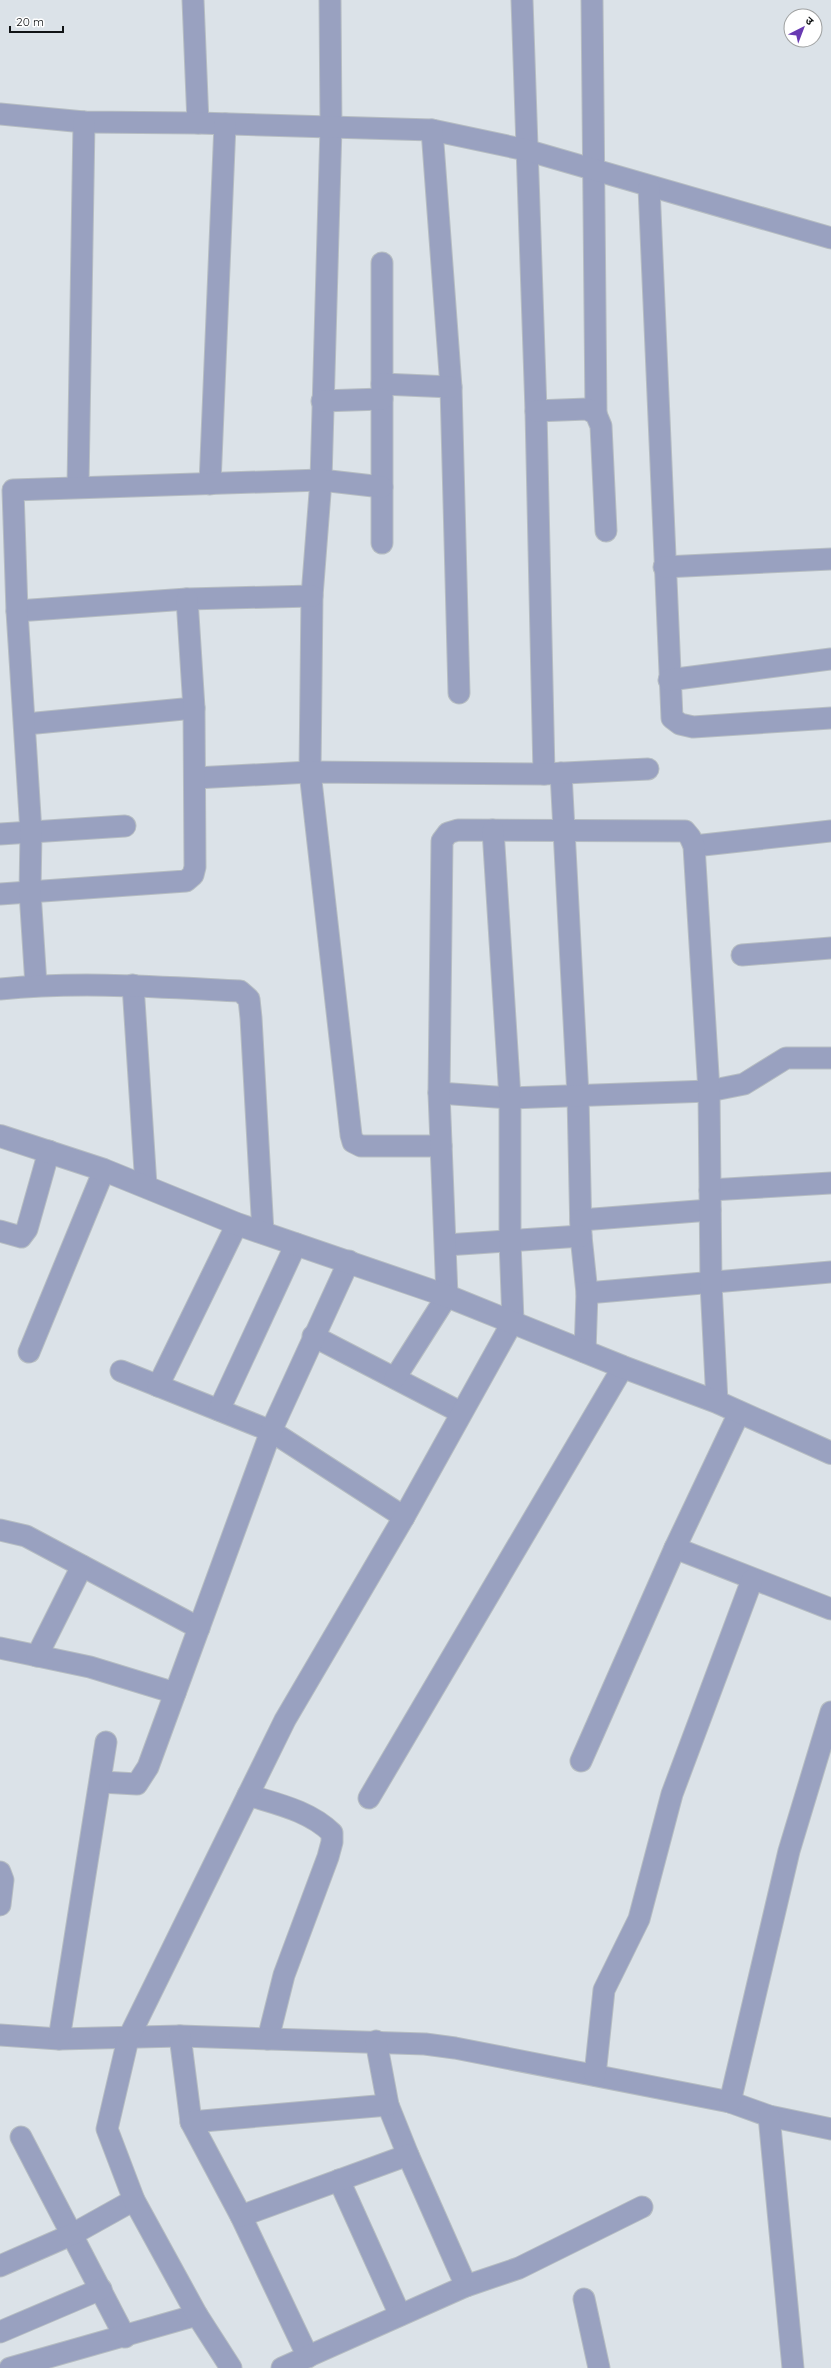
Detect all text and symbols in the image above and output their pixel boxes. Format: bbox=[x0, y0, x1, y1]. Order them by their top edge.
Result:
scale bar bbox=[10, 8, 63, 34]
north arrow bbox=[783, 8, 823, 48]
text: उ bbox=[803, 13, 817, 28]
text: 20 m bbox=[16, 14, 44, 29]

